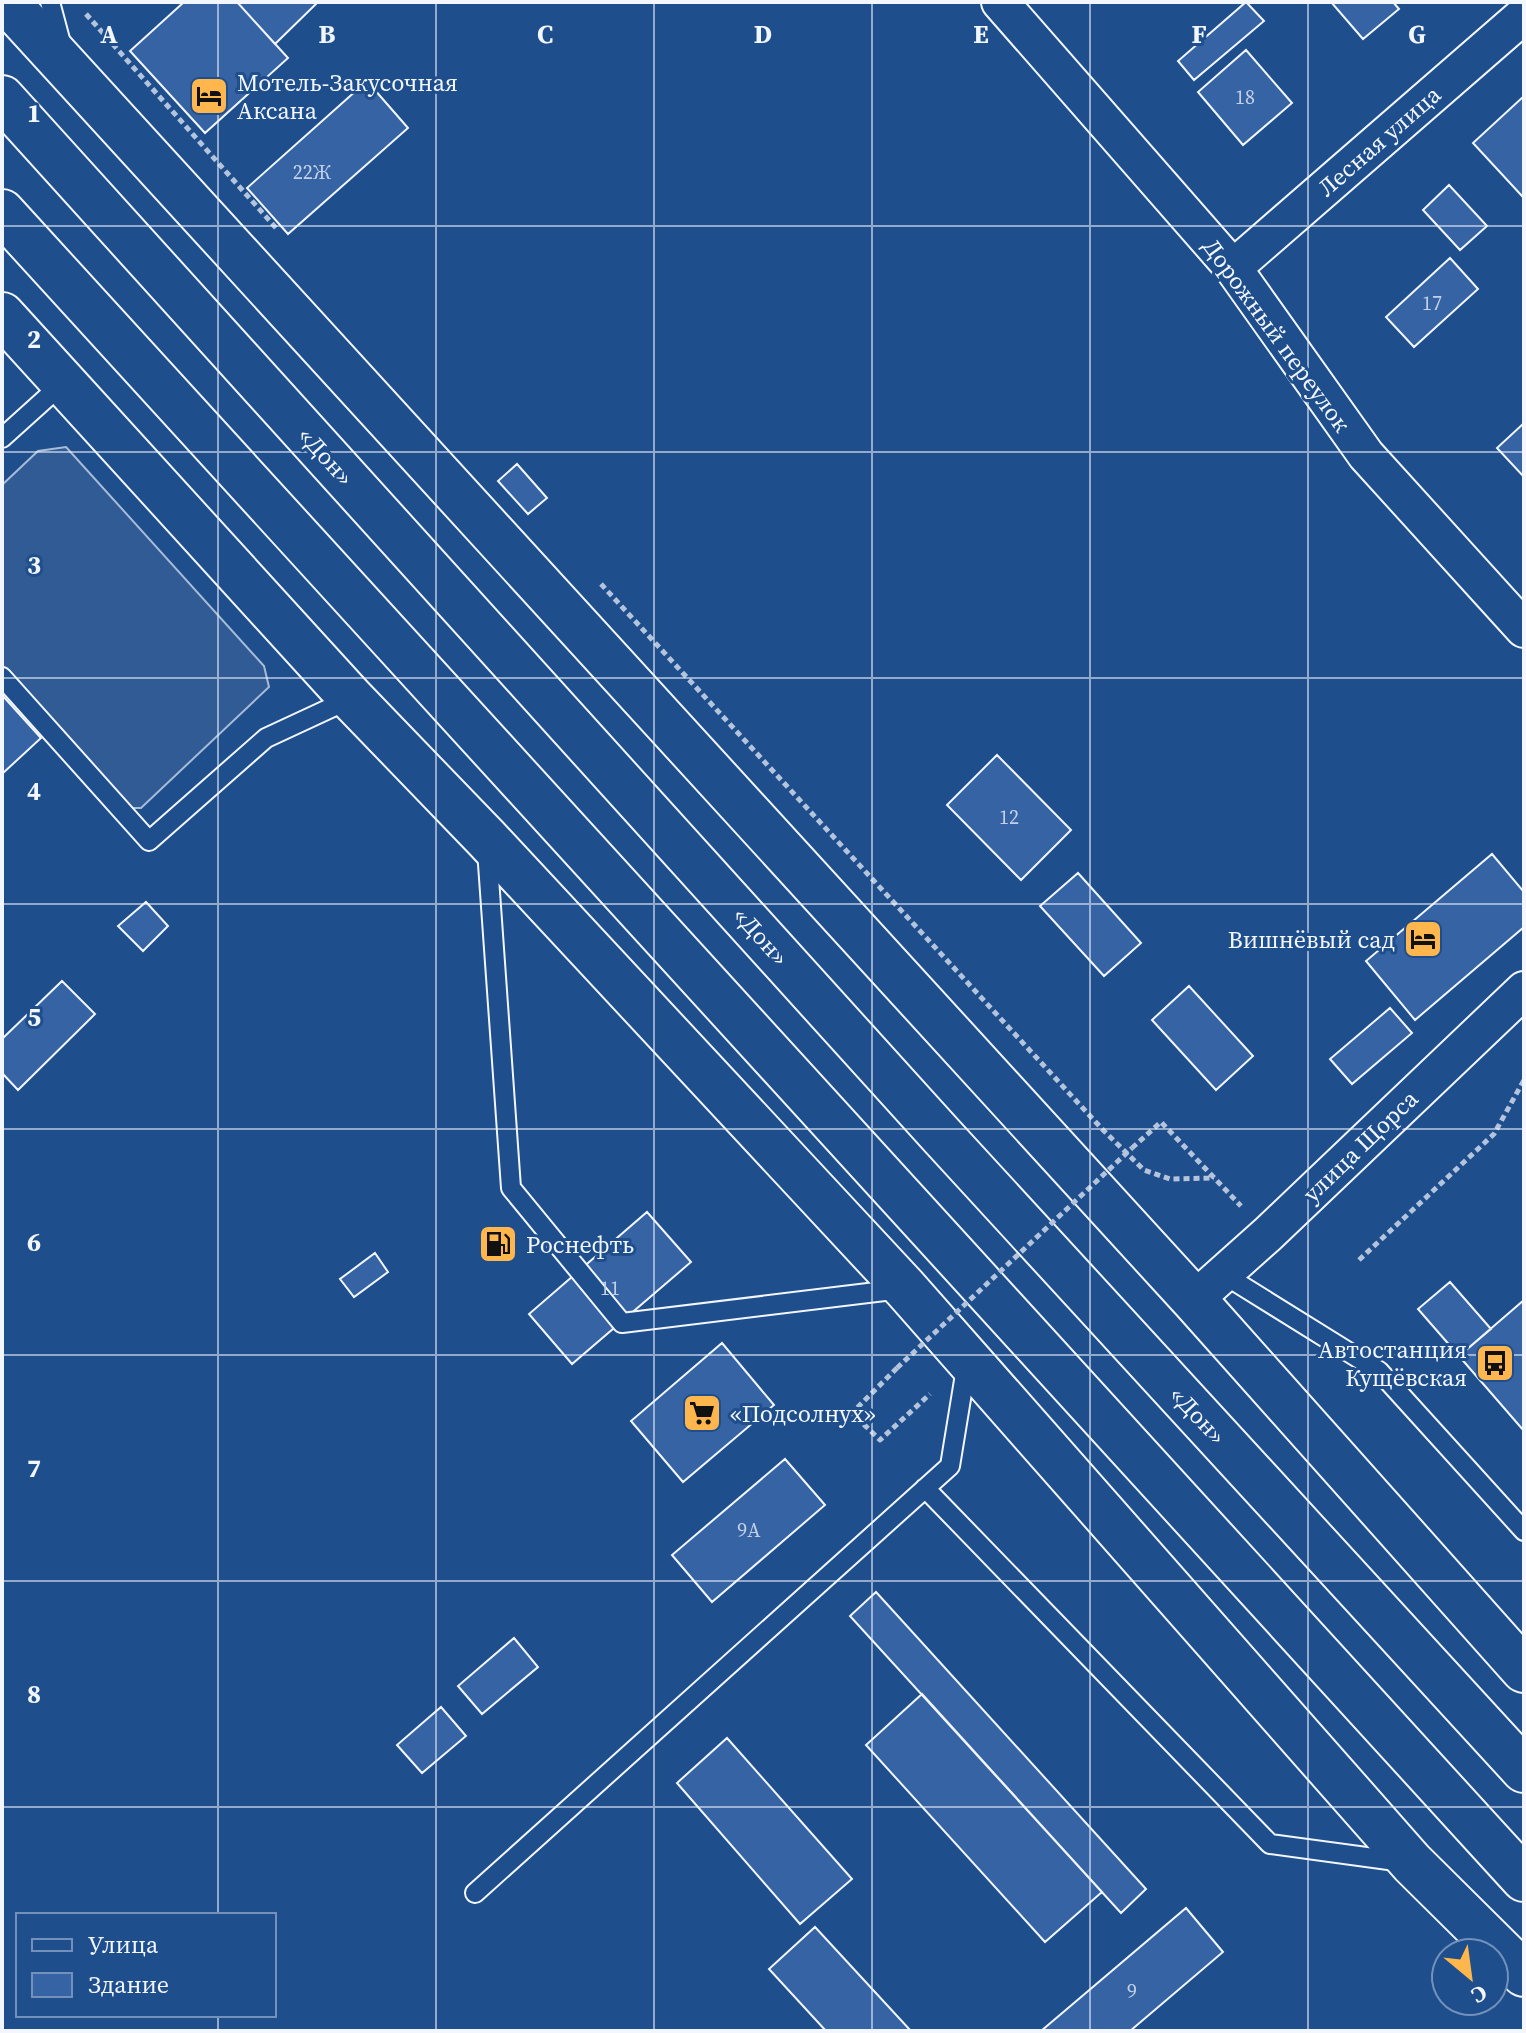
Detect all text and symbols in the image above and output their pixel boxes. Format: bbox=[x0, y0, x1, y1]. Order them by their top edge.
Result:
text: A bbox=[100, 16, 118, 52]
text: B bbox=[319, 16, 336, 52]
text: C bbox=[537, 16, 553, 52]
text: D bbox=[754, 16, 772, 52]
text: E bbox=[973, 16, 989, 52]
text: F bbox=[1191, 16, 1207, 52]
text: G bbox=[1408, 16, 1426, 52]
place label: Мотель-Закусочная Аксана bbox=[237, 66, 458, 127]
hotel icon: Мотель-Закусочная Аксана bbox=[188, 75, 230, 117]
street label: Лесная улица bbox=[1310, 78, 1448, 204]
house number: 18 bbox=[1235, 83, 1255, 111]
text: 1 bbox=[27, 95, 41, 131]
house number: 22Ж bbox=[293, 158, 332, 186]
street label: Дорожный переулок bbox=[1195, 231, 1359, 439]
house number: 17 bbox=[1422, 289, 1442, 317]
text: 2 bbox=[27, 321, 41, 357]
street label: «Дон» bbox=[291, 420, 361, 492]
text: 3 bbox=[27, 547, 41, 583]
text: 4 bbox=[27, 773, 41, 809]
house number: 12 bbox=[999, 803, 1019, 831]
street label: «Дон» bbox=[726, 900, 796, 972]
hotel icon: Вишнёвый сад bbox=[1402, 918, 1444, 960]
place label: Вишнёвый сад bbox=[1228, 923, 1395, 956]
text: 5 bbox=[27, 999, 41, 1035]
street label: улица Щорса bbox=[1295, 1082, 1426, 1210]
fuel station icon: Роснефть bbox=[477, 1223, 519, 1265]
text: 6 bbox=[27, 1224, 41, 1260]
place label: Роснефть bbox=[526, 1228, 634, 1261]
house number: 11 bbox=[600, 1274, 620, 1302]
place label: Автостанция Кущёвская bbox=[1318, 1333, 1467, 1394]
bus stop icon: Автостанция Кущёвская bbox=[1474, 1342, 1516, 1384]
street label: «Дон» bbox=[1163, 1379, 1233, 1451]
supermarket icon: «Подсолнух» bbox=[681, 1392, 723, 1434]
place label: «Подсолнух» bbox=[730, 1397, 876, 1430]
text: 7 bbox=[27, 1450, 41, 1486]
house number: 9А bbox=[737, 1516, 761, 1544]
text: 8 bbox=[27, 1676, 41, 1712]
legend bbox=[16, 1913, 276, 2017]
text: Улица bbox=[88, 1928, 159, 1961]
north arrow bbox=[1430, 1937, 1510, 2017]
text: Здание bbox=[88, 1968, 169, 2001]
house number: 9 bbox=[1127, 1977, 1137, 2005]
text: С bbox=[1466, 1978, 1493, 2011]

